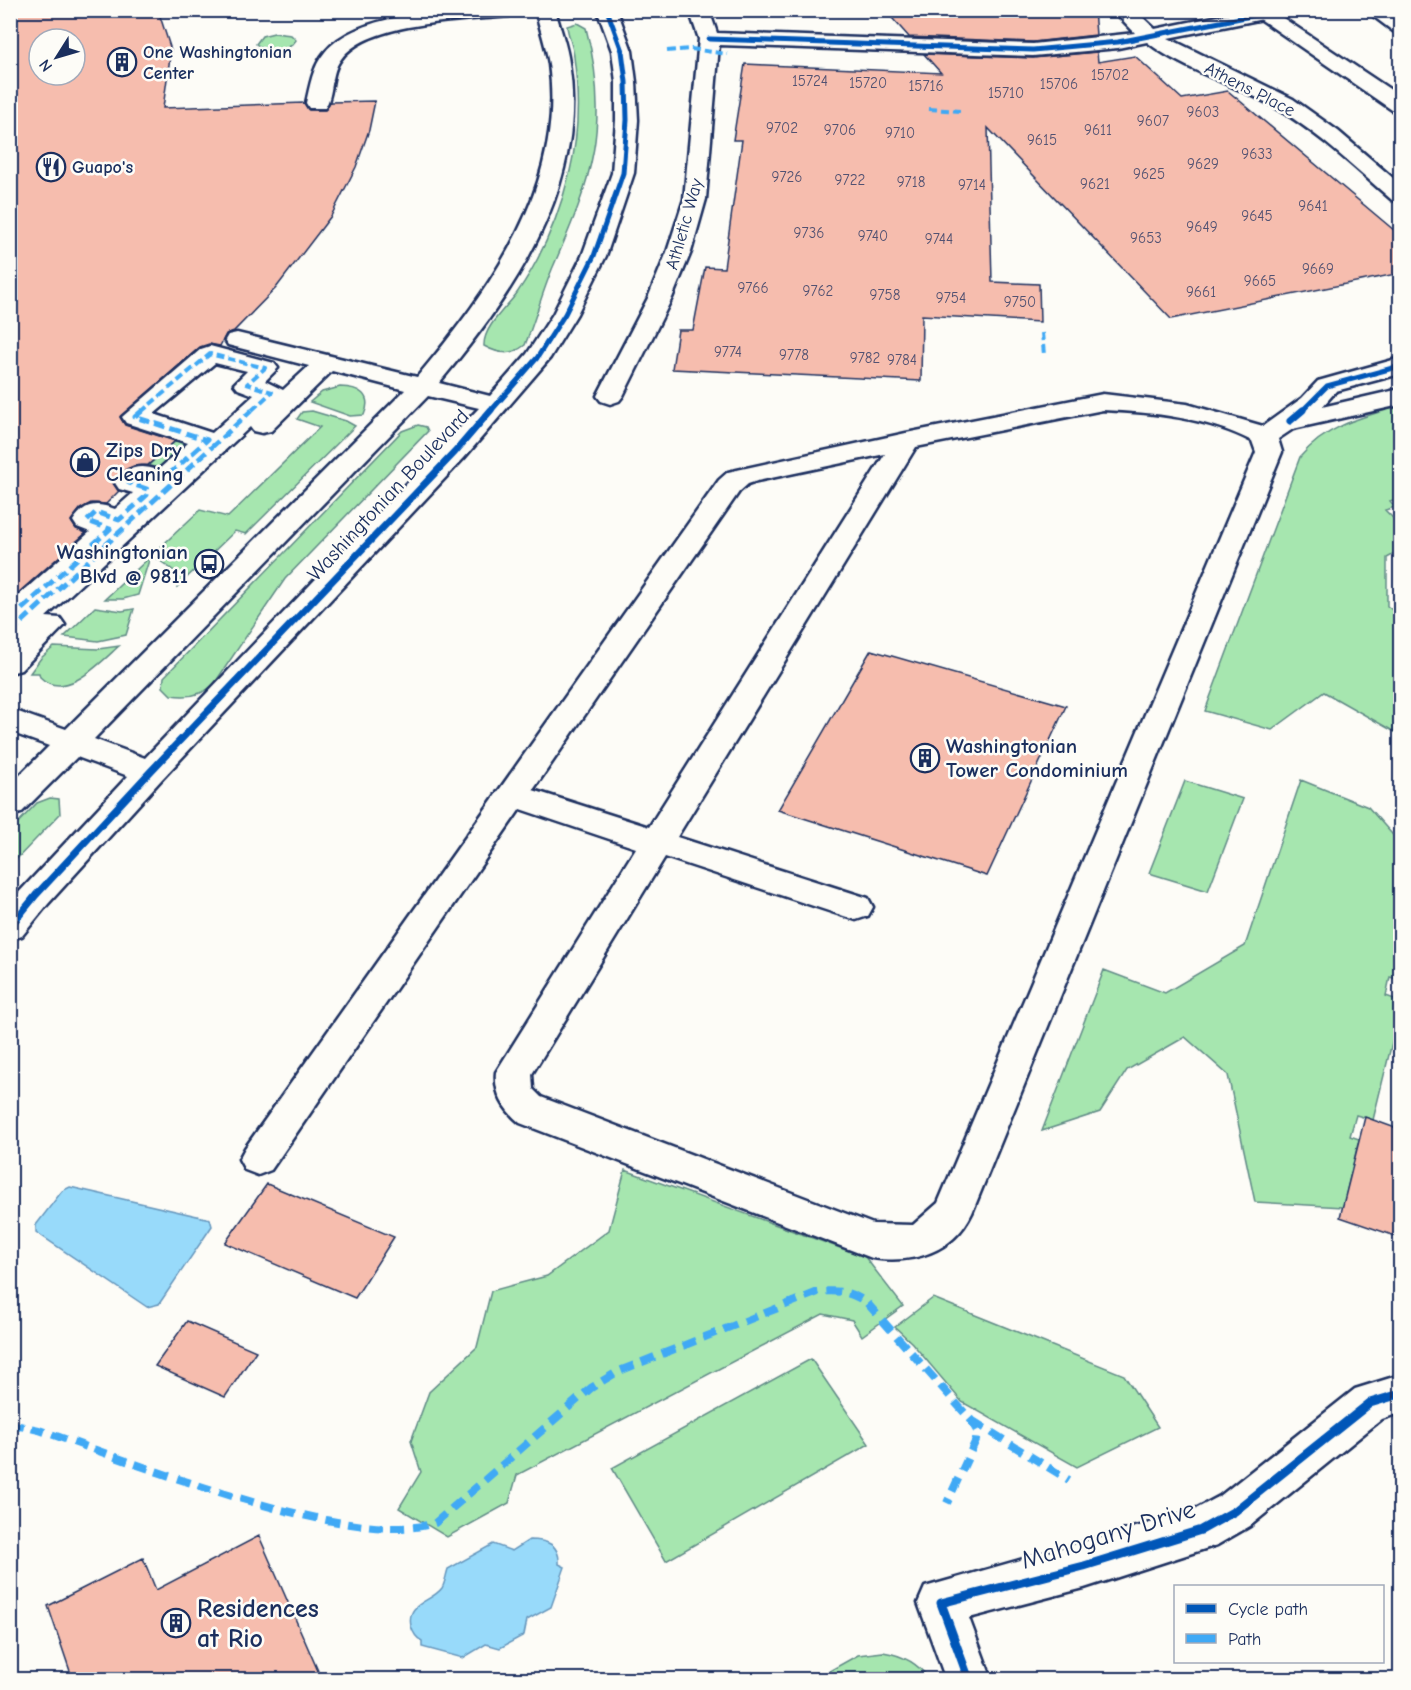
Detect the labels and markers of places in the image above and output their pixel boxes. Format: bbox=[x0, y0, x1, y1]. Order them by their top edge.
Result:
place label: One Washingtonian Center bbox=[143, 42, 292, 84]
building icon: One Washingtonian Center bbox=[106, 46, 138, 78]
restaurant icon: Guapo's bbox=[35, 151, 67, 183]
place label: Guapo's bbox=[72, 157, 134, 178]
place label: Zips Dry Cleaning bbox=[106, 438, 184, 486]
shop icon: Zips Dry Cleaning bbox=[69, 446, 101, 478]
place label: Washingtonian Blvd @ 9811 bbox=[57, 540, 188, 588]
bus stop icon: Washingtonian Blvd @ 9811 bbox=[193, 548, 225, 580]
place label: Washingtonian Tower Condominium bbox=[946, 734, 1128, 782]
building icon: Washingtonian Tower Condominium bbox=[909, 742, 941, 774]
place label: Residences at Rio bbox=[197, 1594, 319, 1654]
building icon: Residences at Rio bbox=[160, 1607, 192, 1639]

